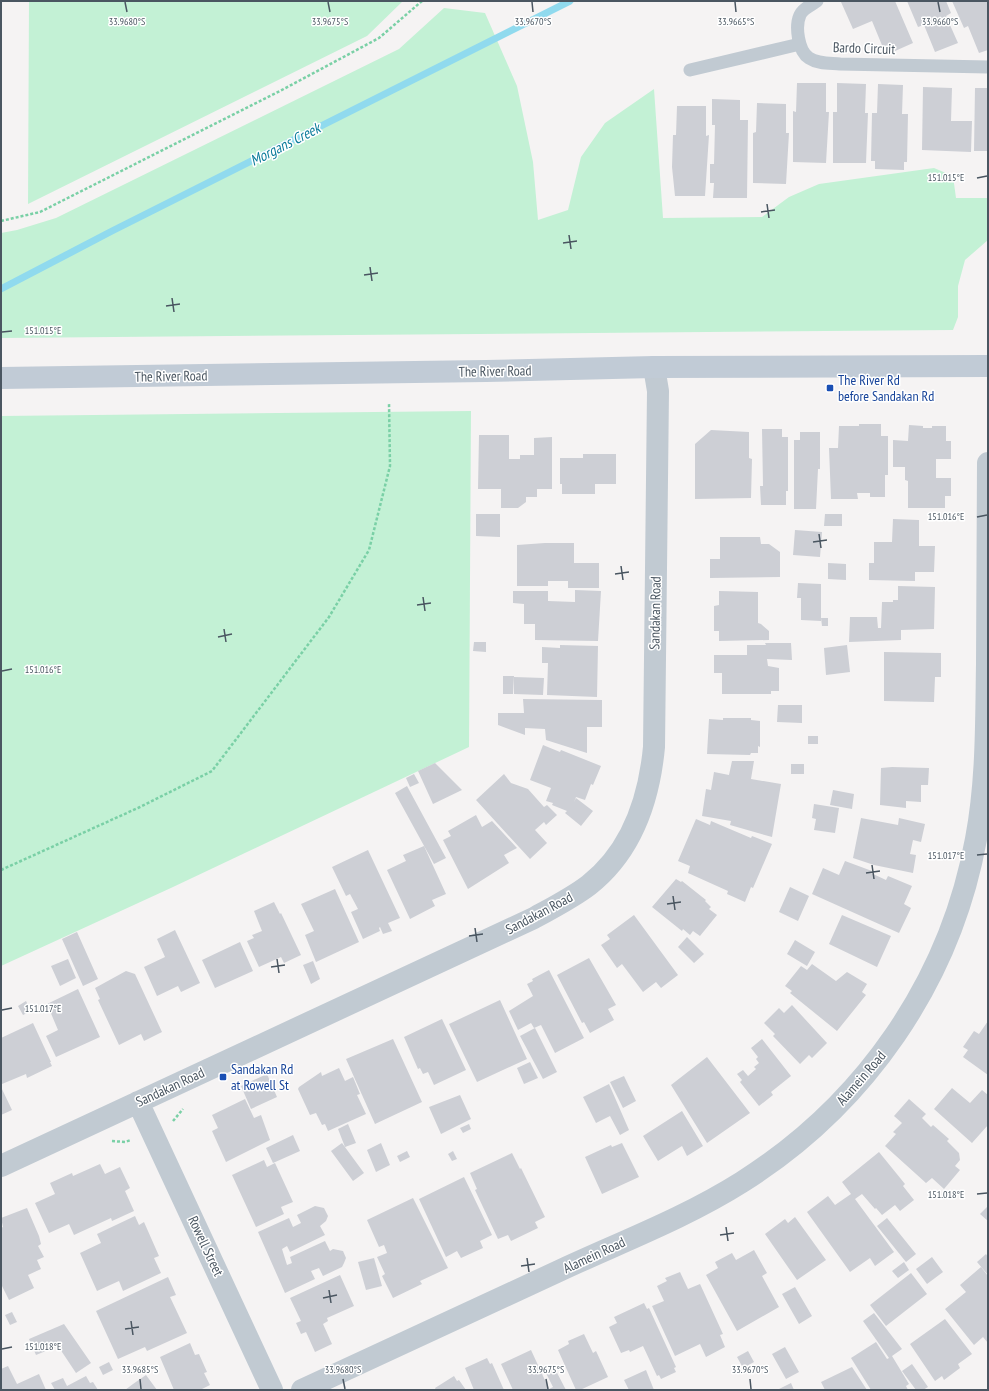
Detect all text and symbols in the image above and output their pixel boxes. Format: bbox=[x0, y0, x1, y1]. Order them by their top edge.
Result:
text: 33.9680°S bbox=[109, 15, 145, 28]
text: 33.9675°S bbox=[312, 15, 348, 28]
text: 33.9670°S bbox=[515, 15, 551, 28]
text: 33.9665°S bbox=[718, 15, 754, 28]
text: 33.9660°S bbox=[922, 15, 958, 28]
street label: Bardo Circuit bbox=[833, 38, 896, 58]
water label: Morgans Creek bbox=[247, 117, 325, 170]
text: 151.015°E bbox=[928, 171, 964, 184]
text: 151.015°E bbox=[25, 324, 61, 337]
street label: The River Road bbox=[458, 361, 532, 381]
street label: The River Road bbox=[134, 366, 208, 386]
place label: The River Rd before Sandakan Rd bbox=[838, 371, 934, 405]
marker: The River Rd before Sandakan Rd bbox=[825, 383, 835, 393]
text: 151.016°E bbox=[928, 510, 964, 523]
street label: Sandakan Road bbox=[645, 576, 665, 650]
text: 151.016°E bbox=[25, 663, 61, 676]
text: 151.017°E bbox=[928, 849, 964, 862]
street label: Sandakan Road bbox=[502, 888, 576, 938]
text: 151.017°E bbox=[25, 1002, 61, 1015]
street label: Alamein Road bbox=[832, 1047, 890, 1109]
place label: Sandakan Rd at Rowell St bbox=[231, 1060, 293, 1094]
street label: Sandakan Road bbox=[133, 1063, 207, 1111]
marker: Sandakan Rd at Rowell St bbox=[218, 1072, 228, 1082]
text: 151.018°E bbox=[928, 1188, 964, 1201]
street label: Rowell Street bbox=[184, 1213, 228, 1279]
street label: Alamein Road bbox=[560, 1233, 628, 1277]
text: 151.018°E bbox=[25, 1340, 61, 1353]
text: 33.9685°S bbox=[122, 1363, 158, 1376]
text: 33.9680°S bbox=[325, 1363, 361, 1376]
text: 33.9675°S bbox=[528, 1363, 564, 1376]
text: 33.9670°S bbox=[732, 1363, 768, 1376]

